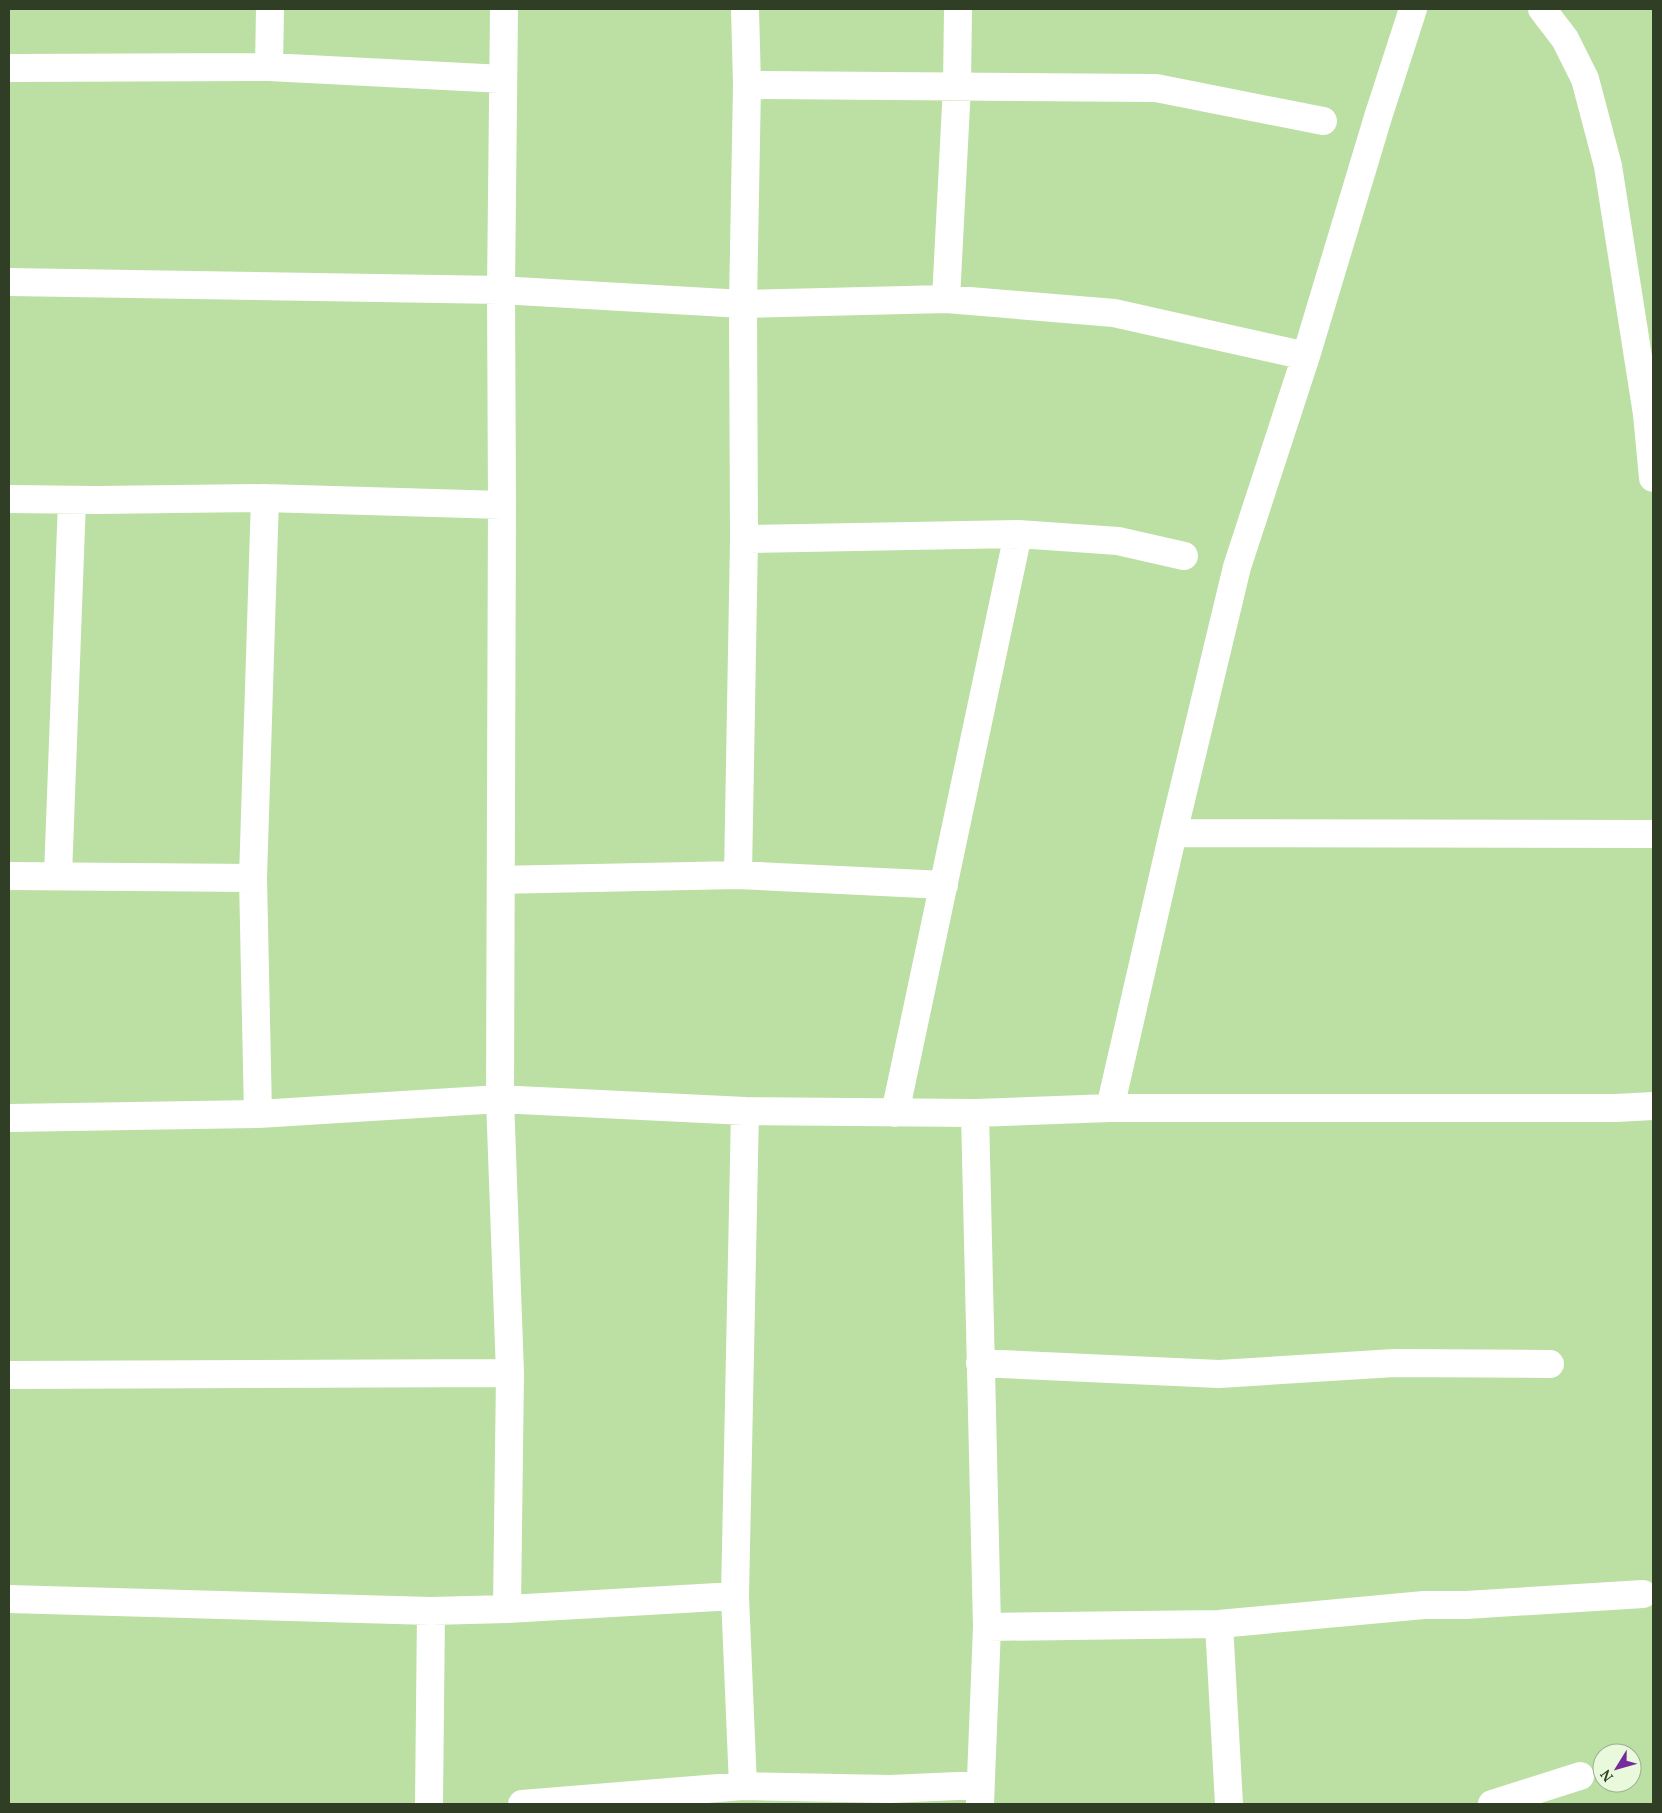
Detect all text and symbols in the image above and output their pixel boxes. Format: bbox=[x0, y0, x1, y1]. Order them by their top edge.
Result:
north arrow bbox=[1592, 1743, 1642, 1793]
text: N bbox=[1595, 1766, 1617, 1786]

